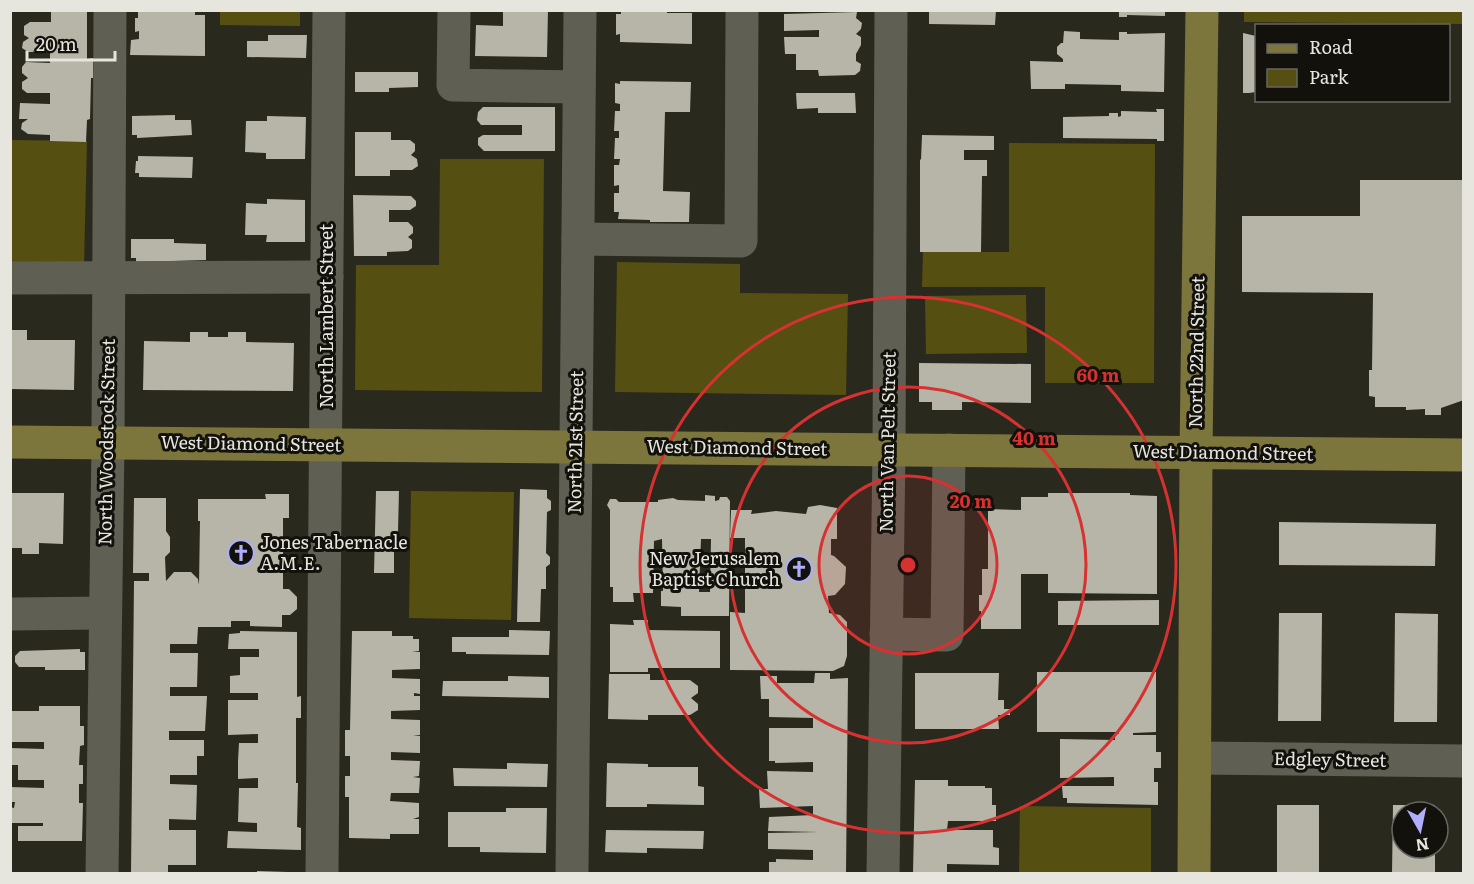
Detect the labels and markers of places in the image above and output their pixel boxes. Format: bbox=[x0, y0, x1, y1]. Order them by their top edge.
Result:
place label: Jones Tabernacle A.M.E. bbox=[260, 528, 408, 576]
church icon: Jones Tabernacle A.M.E. bbox=[226, 538, 256, 568]
place label: New Jerusalem Baptist Church bbox=[649, 544, 780, 592]
church icon: New Jerusalem Baptist Church bbox=[784, 554, 814, 584]
centre of rings bbox=[898, 555, 918, 575]

